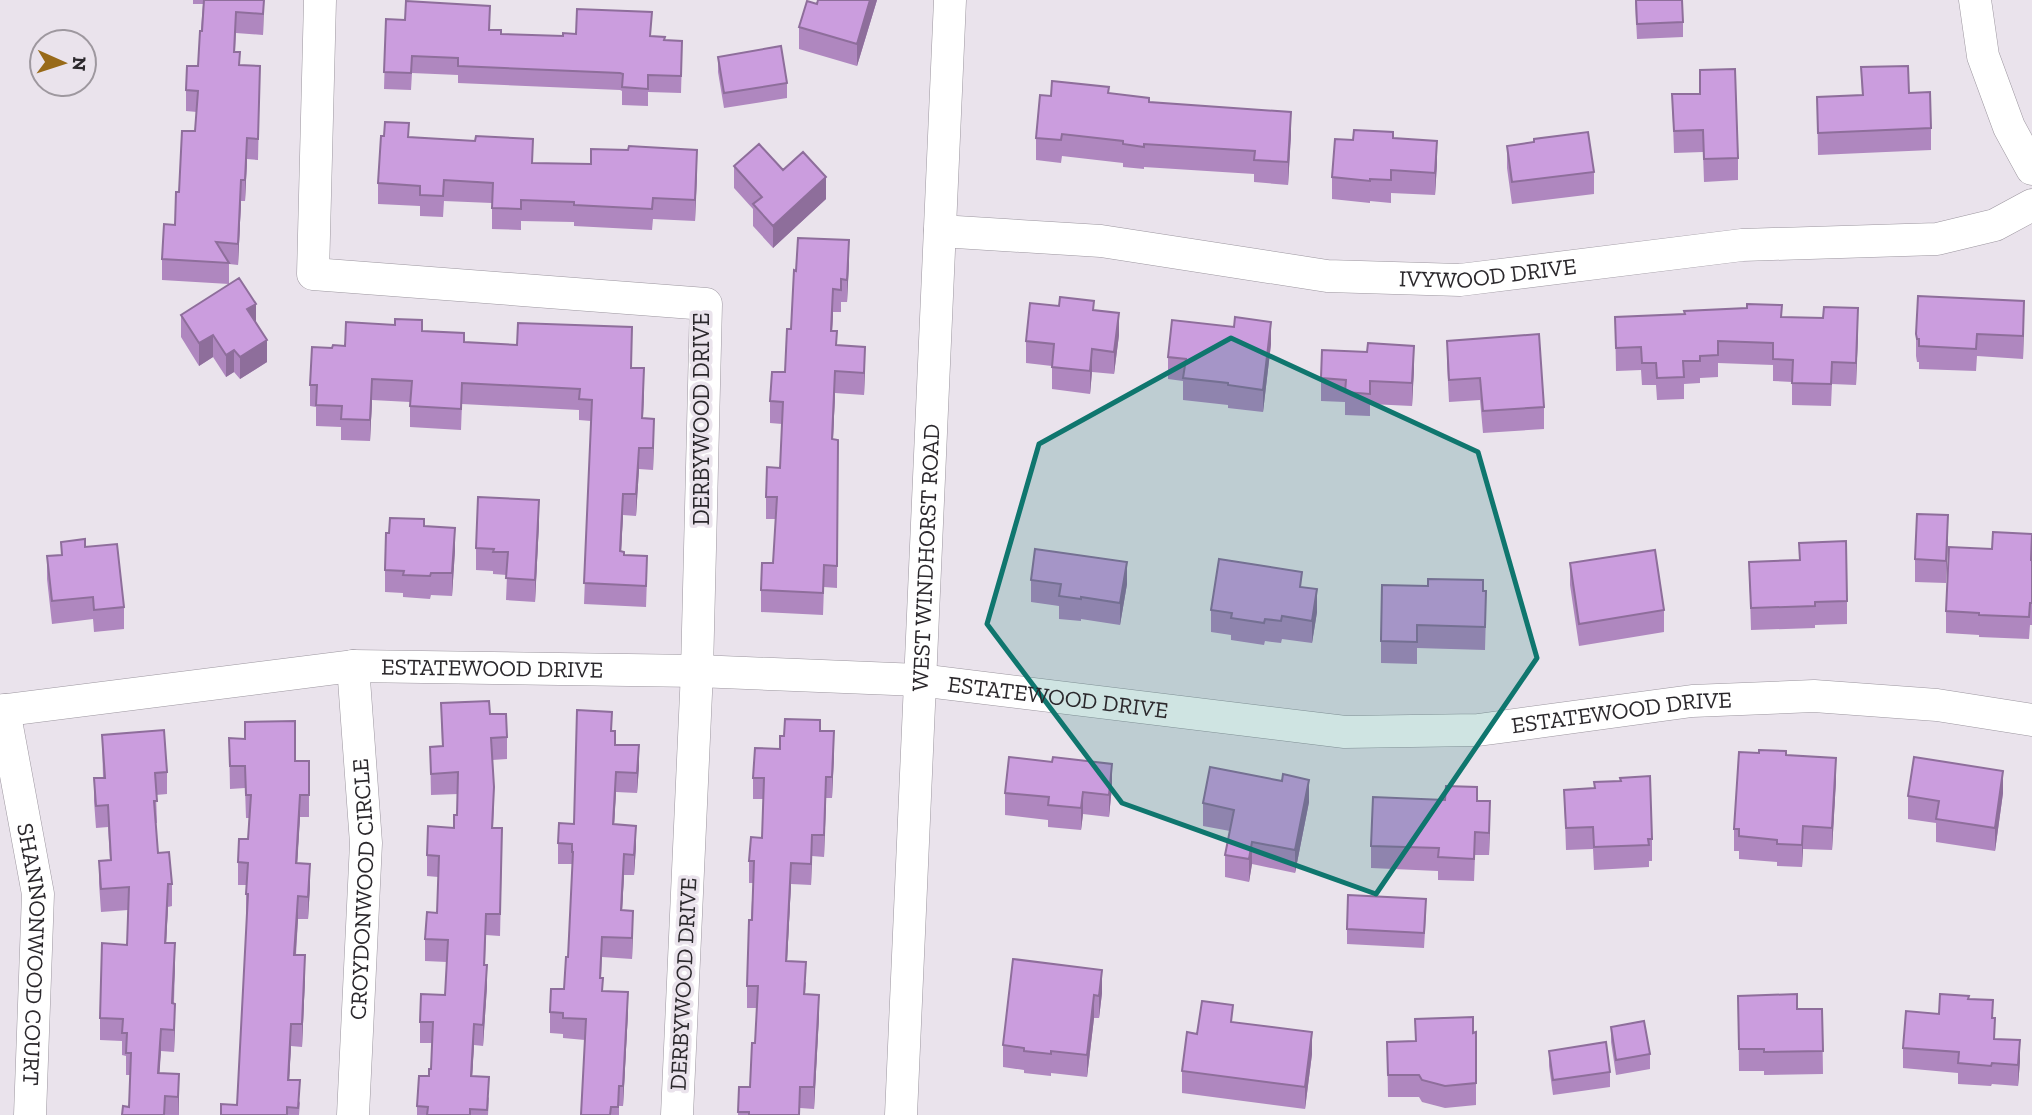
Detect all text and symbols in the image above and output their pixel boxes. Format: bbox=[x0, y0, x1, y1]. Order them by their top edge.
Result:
north arrow bbox=[28, 28, 98, 98]
text: N bbox=[68, 56, 91, 72]
street label: IVYWOOD DRIVE bbox=[1398, 252, 1578, 294]
street label: DERBYWOOD DRIVE bbox=[687, 313, 715, 525]
street label: WEST WINDHORST ROAD bbox=[906, 423, 945, 692]
street label: ESTATEWOOD DRIVE bbox=[381, 652, 603, 684]
street label: ESTATEWOOD DRIVE bbox=[946, 670, 1170, 724]
street label: ESTATEWOOD DRIVE bbox=[1510, 685, 1732, 739]
street label: CROYDONWOOD CIRCLE bbox=[344, 758, 380, 1021]
street label: SHANNONWOOD COURT bbox=[11, 821, 53, 1086]
street label: DERBYWOOD DRIVE bbox=[663, 877, 703, 1091]

